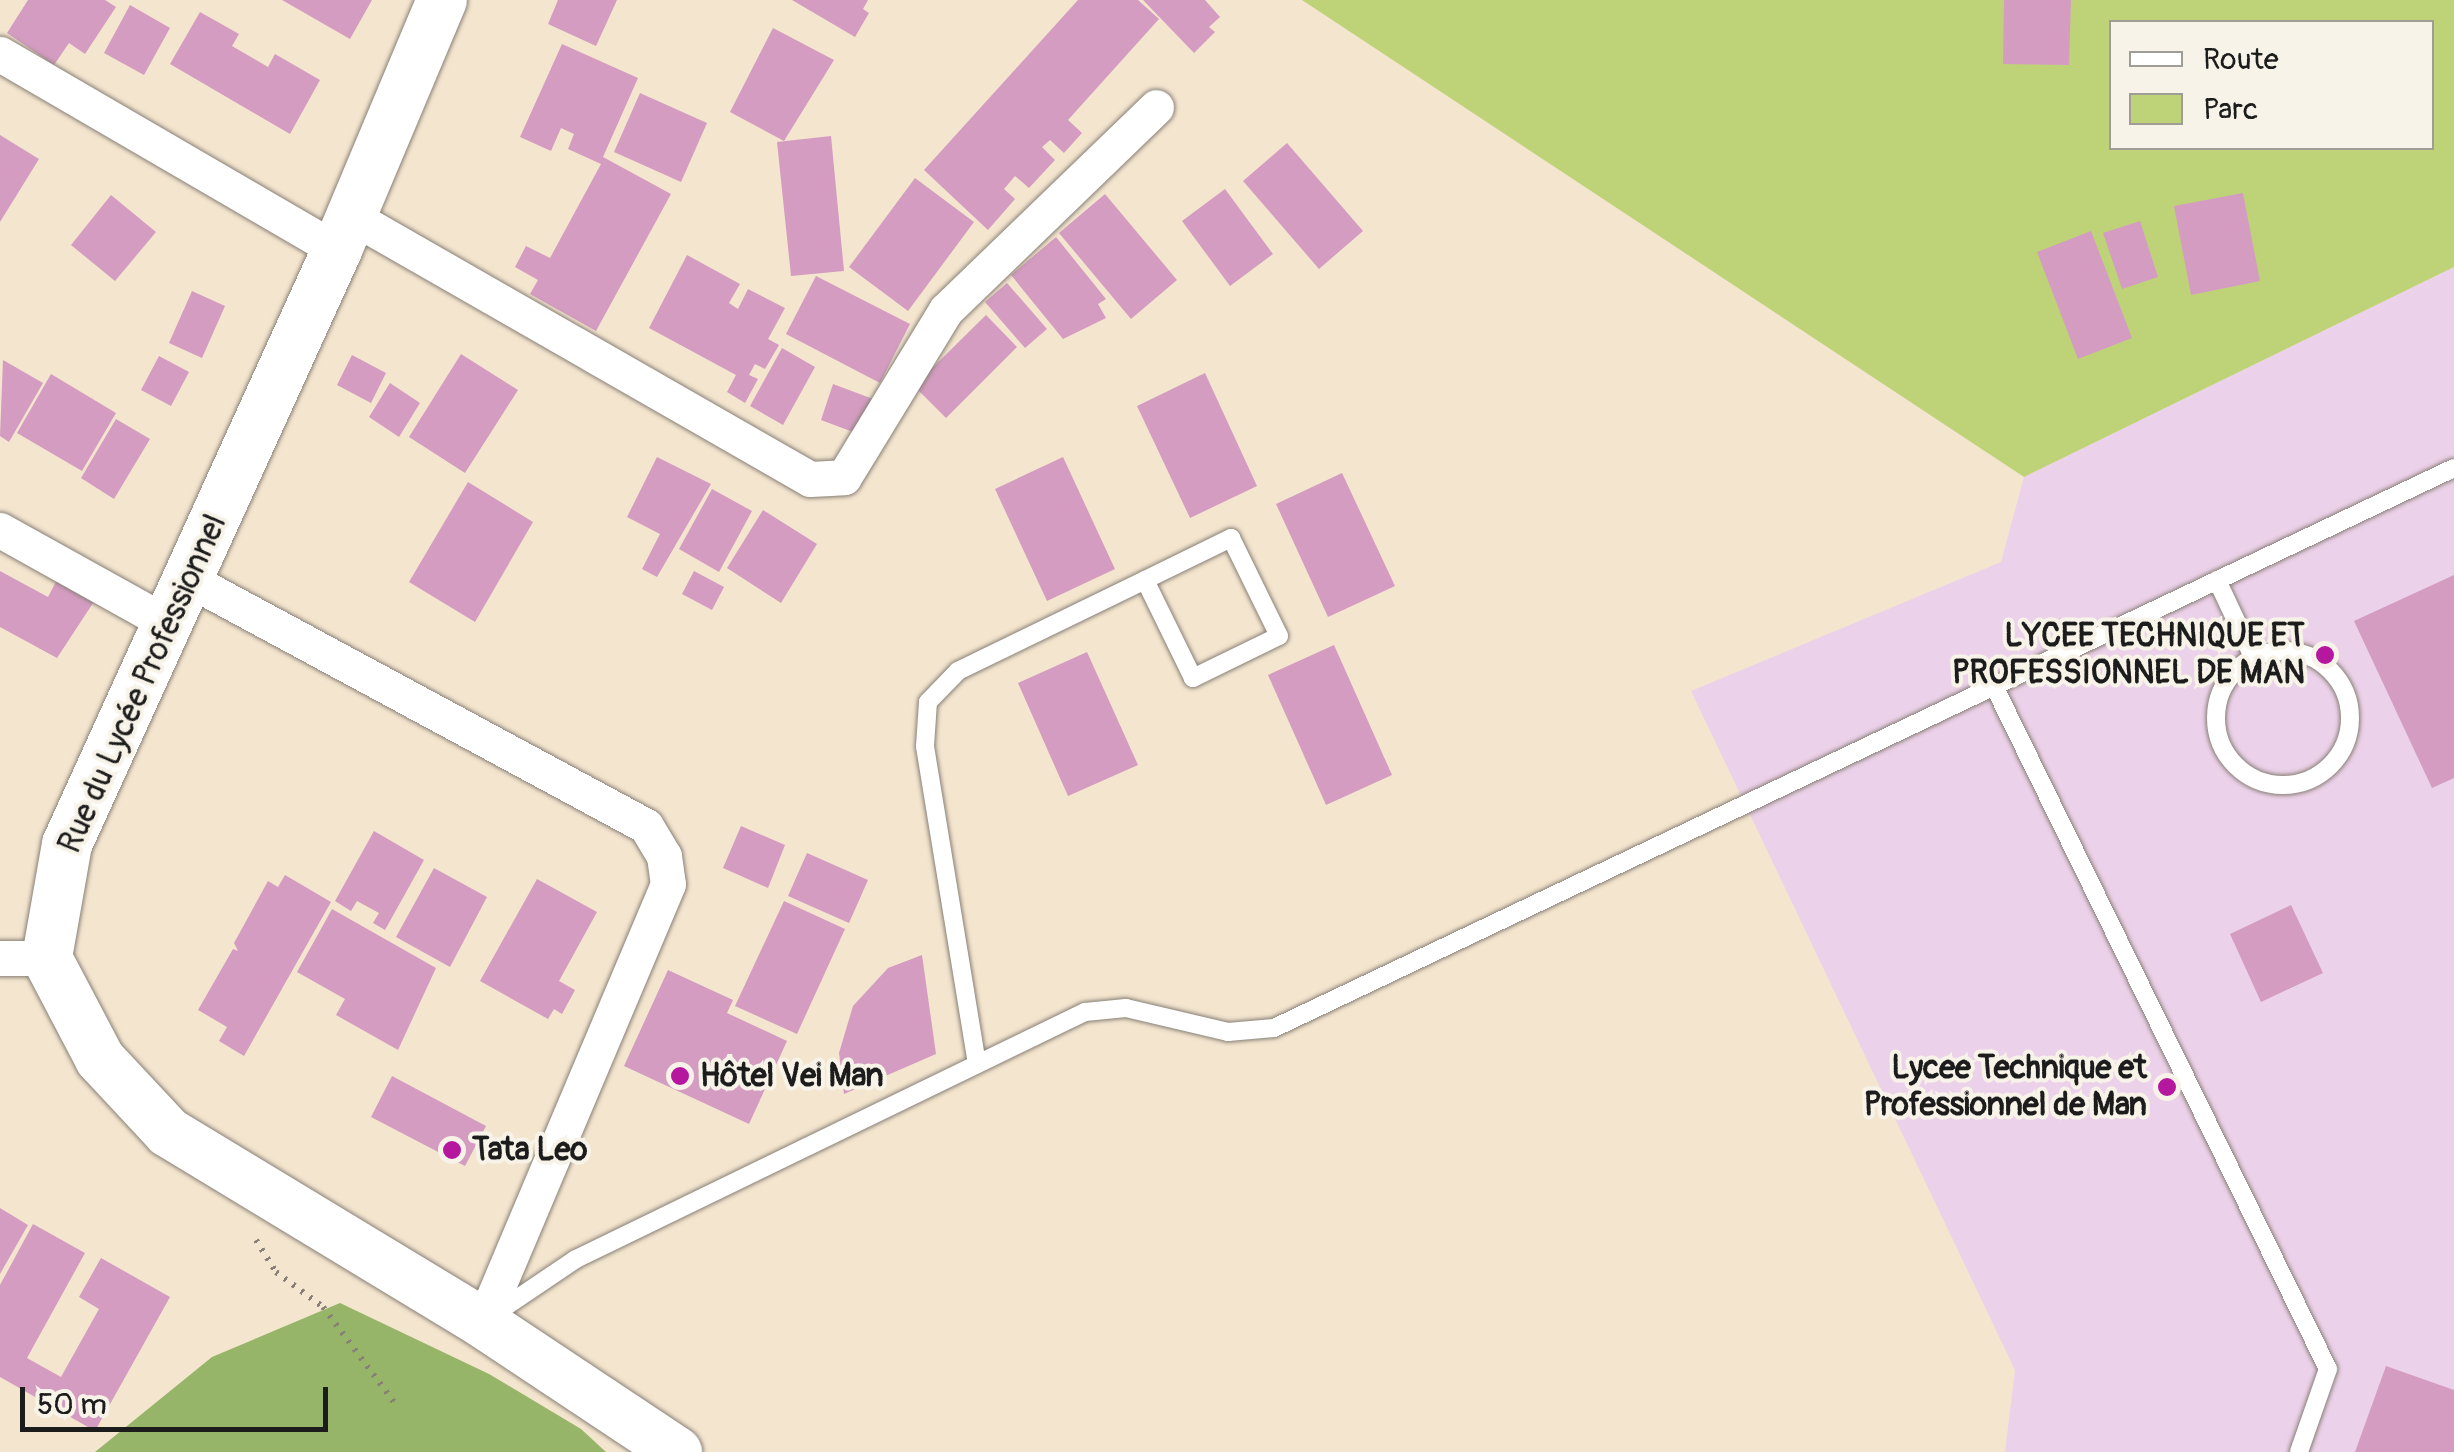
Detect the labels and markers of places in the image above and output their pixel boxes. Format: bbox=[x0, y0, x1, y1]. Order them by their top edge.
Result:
place label: LYCEE TECHNIQUE ET PROFESSIONNEL DE MAN bbox=[1952, 618, 2305, 693]
marker: LYCEE TECHNIQUE ET PROFESSIONNEL DE MAN bbox=[2314, 644, 2336, 666]
place label: Lycee Technique et Professionnel de Man bbox=[1864, 1050, 2147, 1125]
place label: Hôtel Vei Man bbox=[700, 1057, 884, 1095]
marker: Hôtel Vei Man bbox=[669, 1065, 691, 1087]
marker: Lycee Technique et Professionnel de Man bbox=[2156, 1076, 2178, 1098]
place label: Tata Leo bbox=[472, 1131, 587, 1169]
marker: Tata Leo bbox=[441, 1139, 463, 1161]

